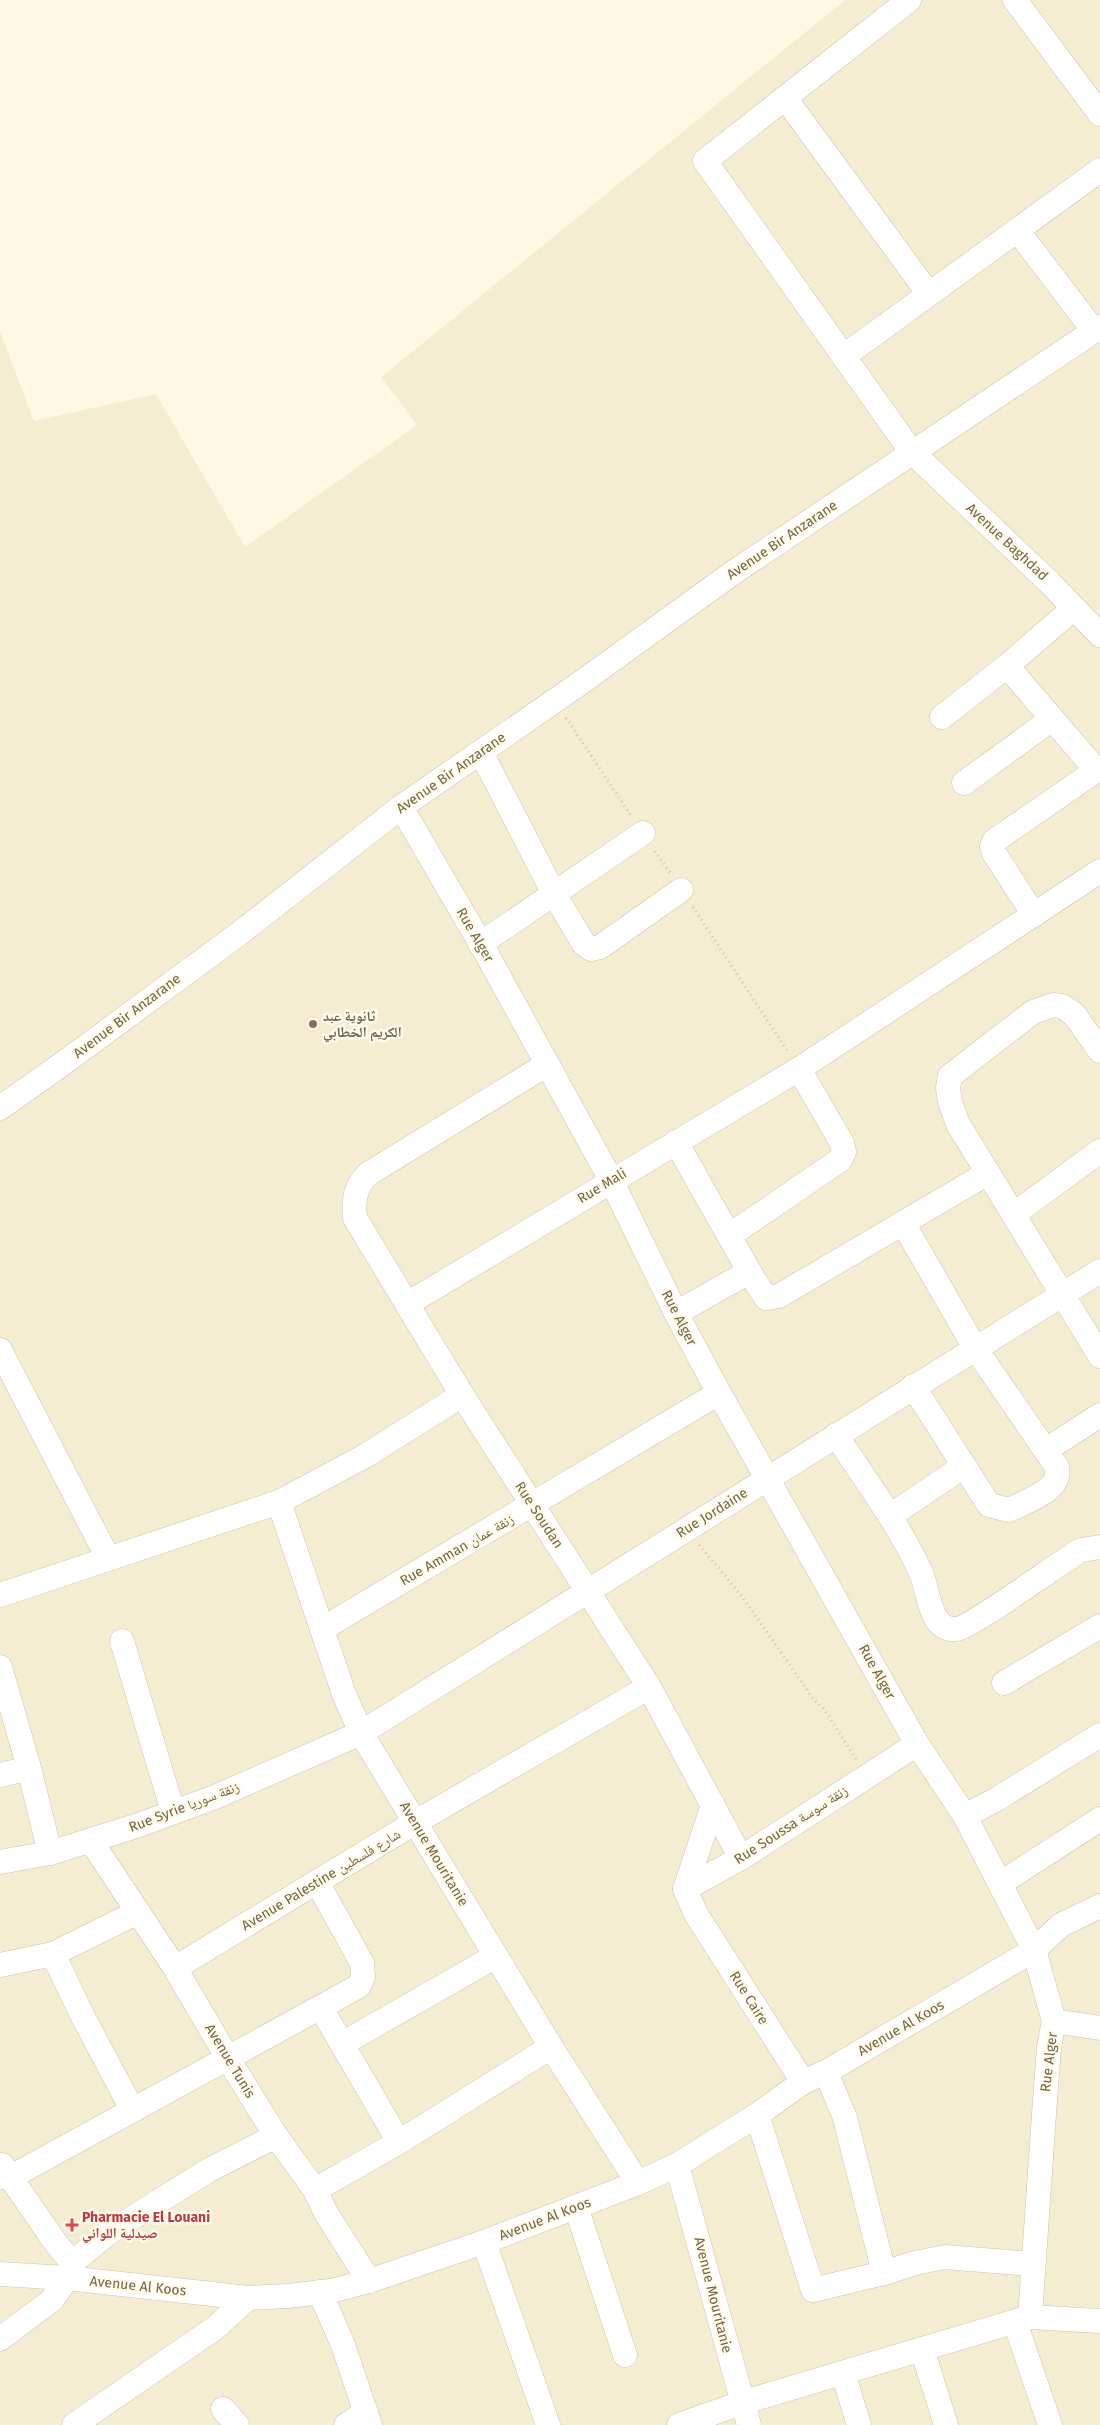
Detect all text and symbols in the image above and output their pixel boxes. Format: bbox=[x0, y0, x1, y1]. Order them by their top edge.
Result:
street label: Avenue Bir Anzarane bbox=[723, 497, 841, 583]
street label: Avenue Baghdad bbox=[962, 500, 1052, 584]
street label: Avenue Bir Anzarane bbox=[393, 729, 509, 817]
street label: Rue Alger bbox=[453, 905, 498, 966]
street label: Avenue Bir Anzarane bbox=[70, 970, 184, 1062]
place label: ثانوية عبد الكريم الخطابي bbox=[323, 1008, 402, 1043]
marker: ثانوية عبد الكريم الخطابي bbox=[307, 1018, 319, 1030]
street label: Rue Mali bbox=[574, 1165, 630, 1207]
street label: Rue Alger bbox=[658, 1287, 701, 1349]
street label: Rue Soudan bbox=[511, 1478, 567, 1552]
street label: Rue Jordaine bbox=[673, 1484, 751, 1542]
street label: Rue Amman زنقة عمان bbox=[397, 1510, 517, 1590]
street label: Rue Alger bbox=[855, 1642, 899, 1703]
street label: Rue Syrie زنقة سوريا bbox=[126, 1778, 242, 1836]
street label: Rue Soussa زنقة سوسة bbox=[731, 1782, 851, 1868]
street label: Avenue Mouritanie bbox=[396, 1799, 472, 1909]
street label: Avenue Palestine شارع فلسطين bbox=[238, 1826, 404, 1935]
street label: Rue Caire bbox=[726, 1968, 772, 2028]
street label: Avenue Al Koos bbox=[855, 1996, 948, 2060]
street label: Avenue Tunis bbox=[201, 2021, 259, 2102]
street label: Rue Alger bbox=[1037, 2031, 1061, 2093]
street label: Avenue Al Koos bbox=[497, 2194, 594, 2244]
place label: Pharmacie El Louani صيدلية اللواني bbox=[82, 2209, 210, 2244]
marker: Pharmacie El Louani صيدلية اللواني bbox=[66, 2219, 78, 2231]
street label: Avenue Mouritanie bbox=[690, 2235, 736, 2355]
street label: Avenue Al Koos bbox=[89, 2272, 188, 2300]

